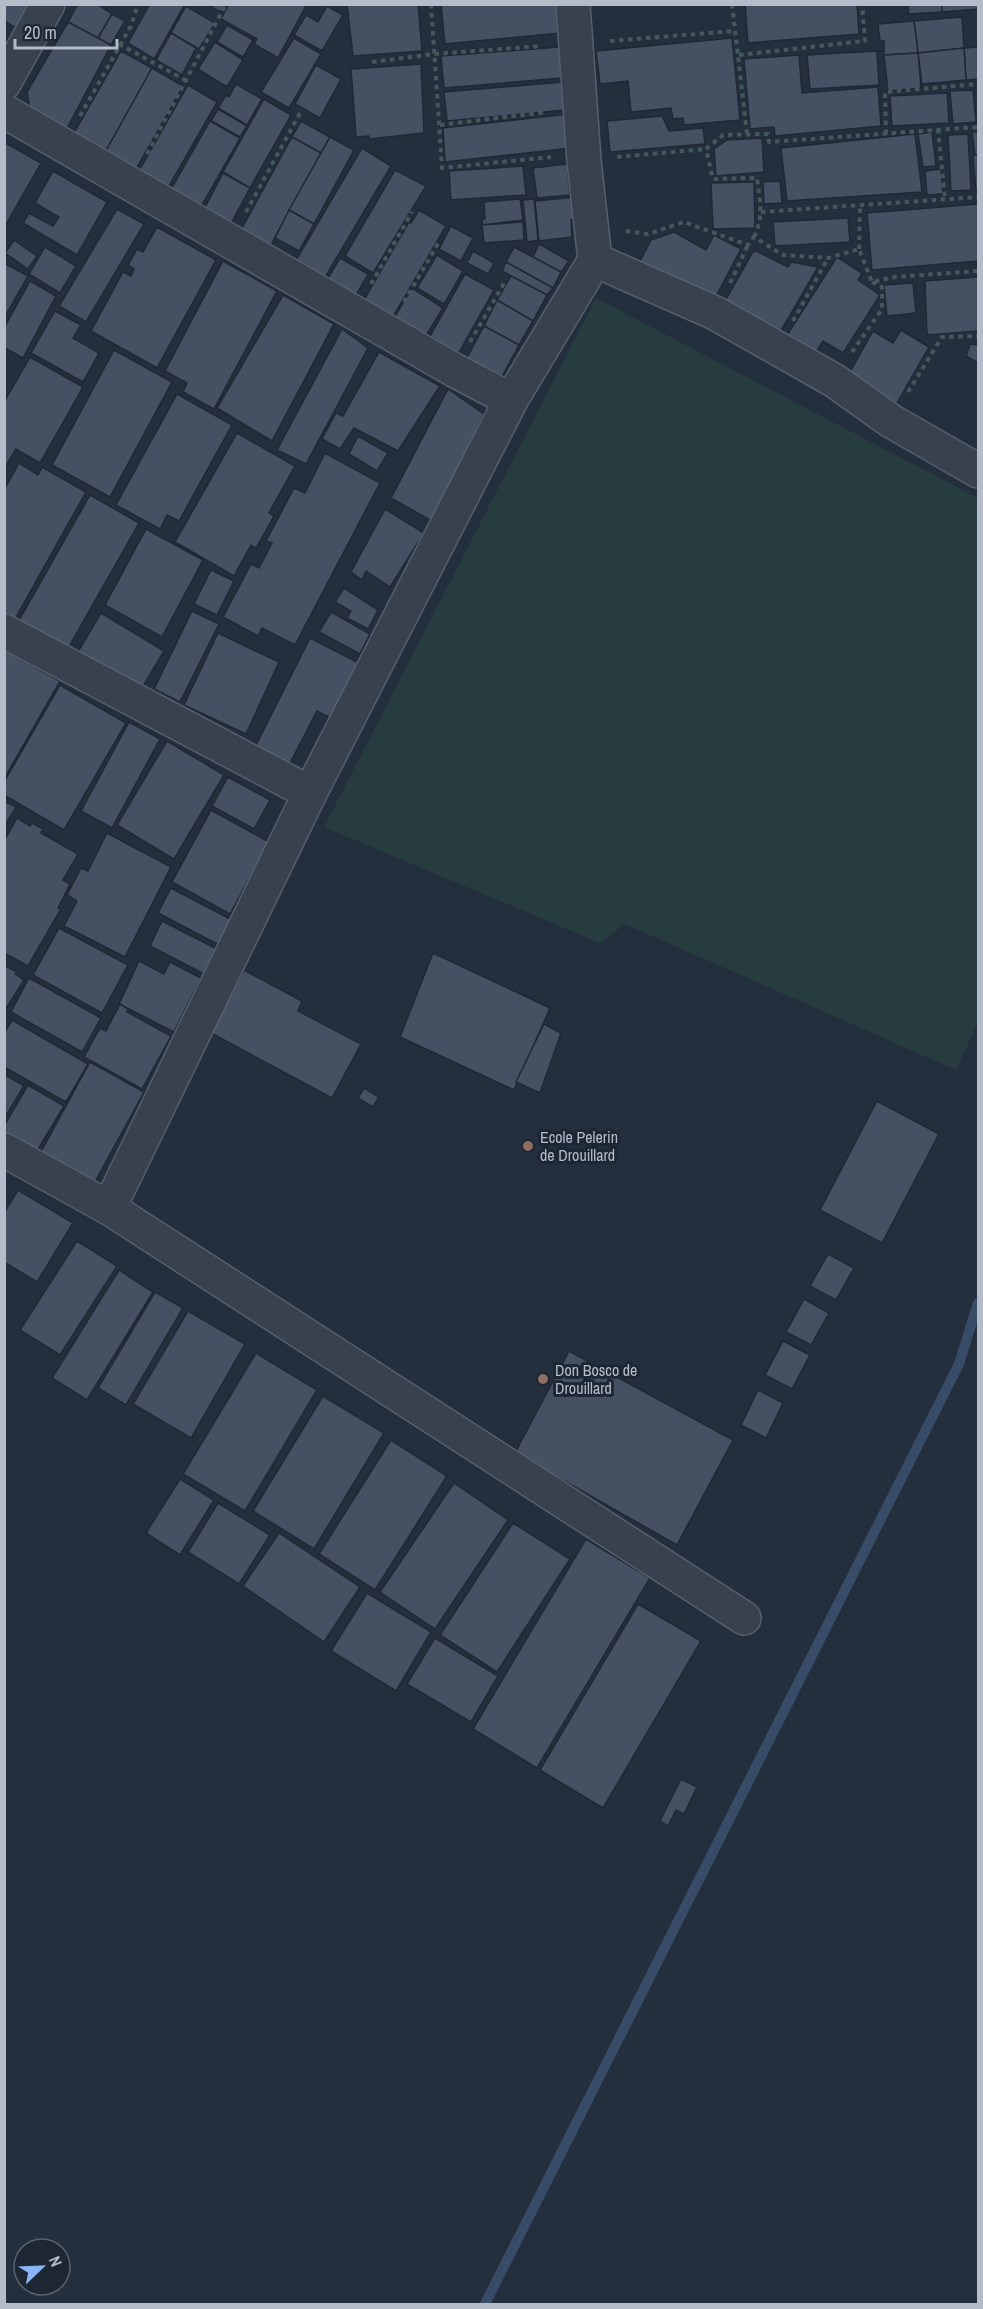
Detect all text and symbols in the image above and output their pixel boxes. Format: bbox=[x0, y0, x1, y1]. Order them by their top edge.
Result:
scale bar bbox=[15, 12, 117, 50]
text: 20 m bbox=[24, 20, 57, 45]
place label: Ecole Pelerin de Drouillard bbox=[540, 1126, 618, 1166]
marker: Ecole Pelerin de Drouillard bbox=[521, 1139, 535, 1153]
place label: Don Bosco de Drouillard bbox=[555, 1359, 637, 1399]
marker: Don Bosco de Drouillard bbox=[536, 1372, 550, 1386]
north arrow bbox=[12, 2237, 72, 2297]
text: N bbox=[44, 2252, 68, 2270]

